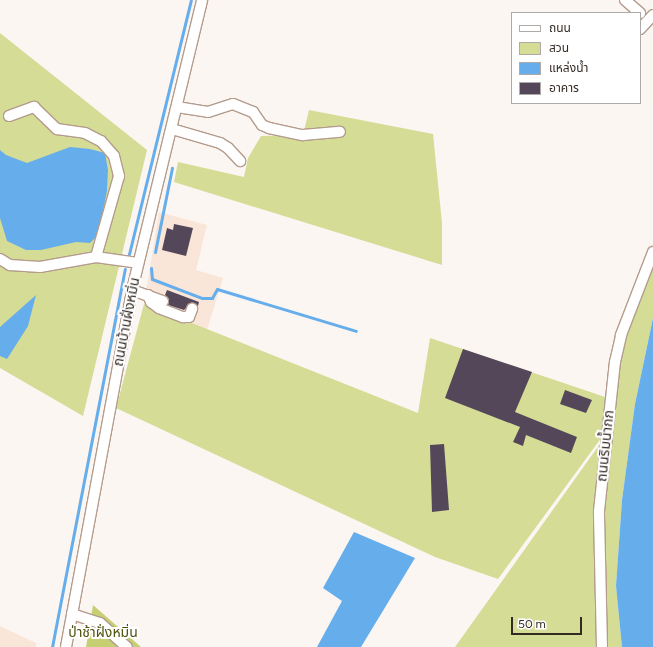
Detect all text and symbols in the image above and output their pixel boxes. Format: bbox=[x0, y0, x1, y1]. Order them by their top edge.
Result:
legend bbox=[511, 12, 641, 104]
text: ถนน bbox=[549, 21, 571, 35]
text: สวน bbox=[549, 41, 569, 55]
text: แหล่งน้ำ bbox=[549, 61, 588, 75]
text: อาคาร bbox=[549, 81, 579, 95]
street label: ถนนบ้านฝั่งหมิ่น bbox=[110, 276, 144, 368]
street label: ถนนริมน้ำกก bbox=[594, 409, 618, 483]
scale bar bbox=[513, 609, 584, 635]
text: 50 m bbox=[518, 617, 546, 631]
park label: ป่าช้าฝั่งหมิ่น bbox=[68, 625, 138, 641]

